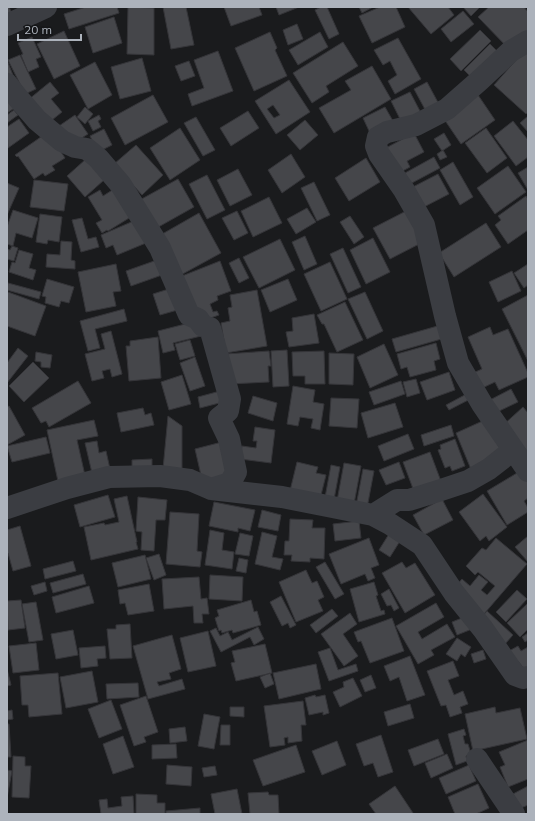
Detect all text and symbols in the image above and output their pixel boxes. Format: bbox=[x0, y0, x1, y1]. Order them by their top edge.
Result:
scale bar bbox=[18, 16, 81, 42]
text: 20 m bbox=[24, 22, 52, 37]

